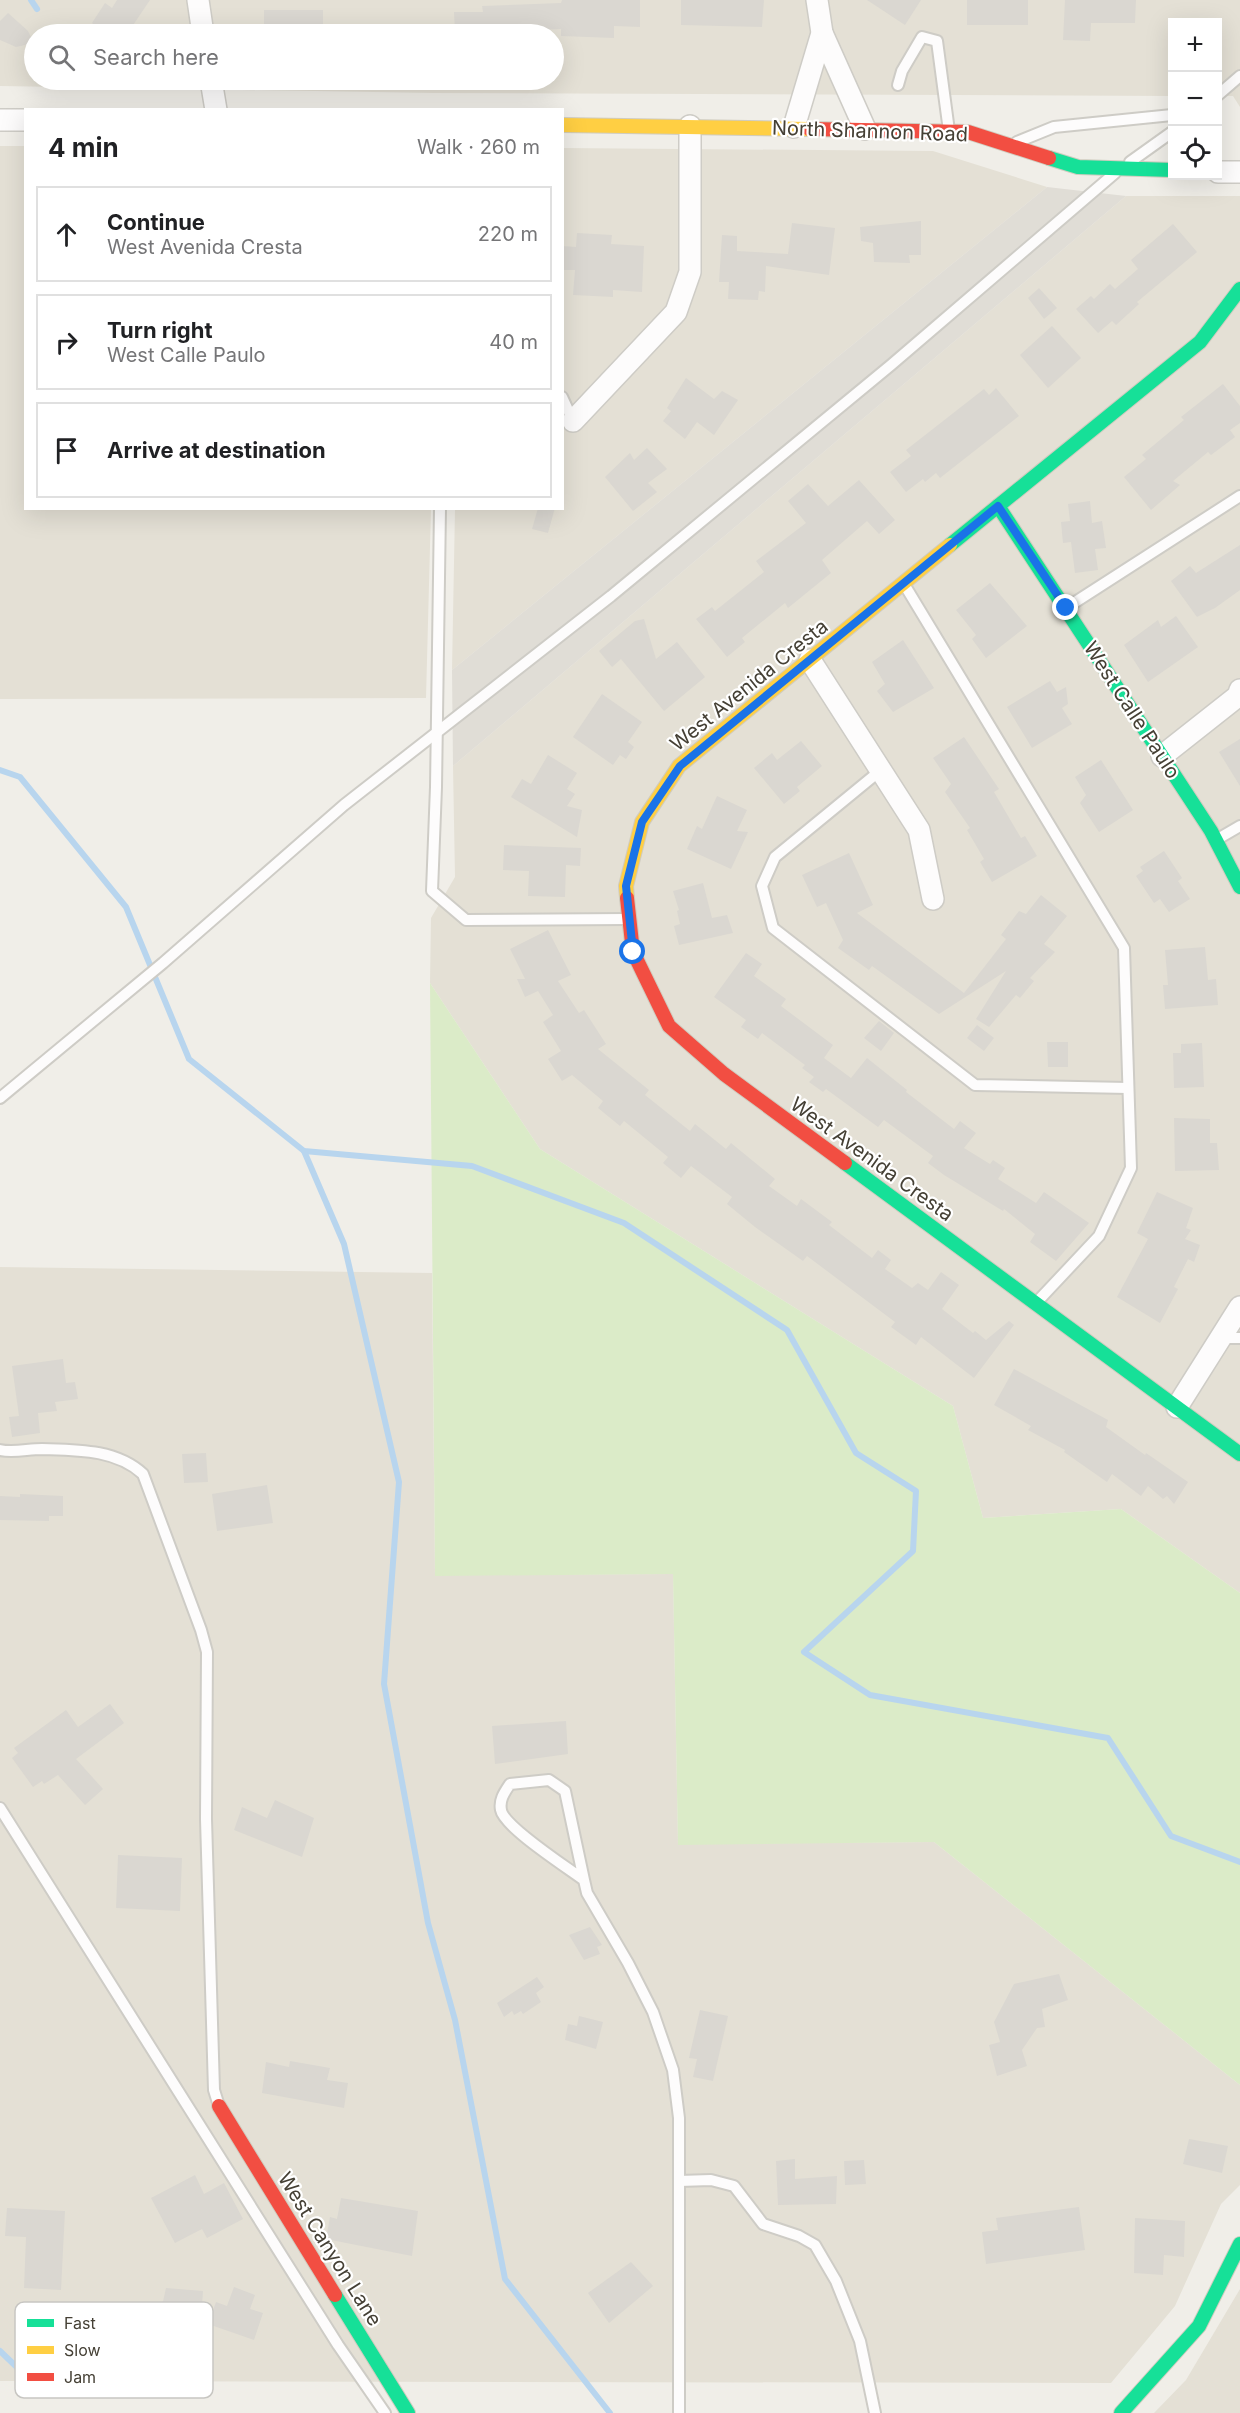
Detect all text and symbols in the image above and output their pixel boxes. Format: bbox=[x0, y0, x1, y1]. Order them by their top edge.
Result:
map controls bbox=[1168, 18, 1222, 180]
button: + bbox=[1168, 18, 1222, 72]
search box bbox=[24, 24, 564, 90]
icon: search bbox=[45, 41, 78, 74]
text: Search here bbox=[93, 44, 219, 70]
button: − bbox=[1168, 72, 1222, 126]
street label: North Shannon Road bbox=[772, 116, 968, 146]
button: locate bbox=[1168, 126, 1222, 180]
text: 4 min bbox=[48, 132, 119, 163]
text: Walk · 260 m bbox=[417, 135, 540, 159]
text: Continue bbox=[107, 209, 205, 235]
icon: ahead bbox=[50, 218, 83, 251]
text: 220 m bbox=[478, 222, 538, 246]
text: West Avenida Cresta bbox=[107, 235, 303, 259]
text: Turn right bbox=[107, 317, 213, 343]
icon: right bbox=[50, 326, 83, 359]
text: 40 m bbox=[489, 330, 538, 354]
text: West Calle Paulo bbox=[107, 343, 266, 367]
icon: arrive bbox=[50, 434, 83, 467]
text: Arrive at destination bbox=[107, 437, 326, 463]
route end bbox=[1052, 594, 1078, 620]
street label: West Avenida Cresta bbox=[665, 614, 833, 756]
street label: West Calle Paulo bbox=[1079, 637, 1185, 783]
route start bbox=[619, 938, 645, 964]
street label: West Avenida Cresta bbox=[786, 1092, 958, 1226]
street label: West Canyon Lane bbox=[273, 2168, 387, 2330]
legend bbox=[15, 2302, 213, 2398]
text: Fast bbox=[64, 2313, 96, 2333]
text: Slow bbox=[64, 2340, 101, 2360]
text: Jam bbox=[64, 2367, 96, 2387]

